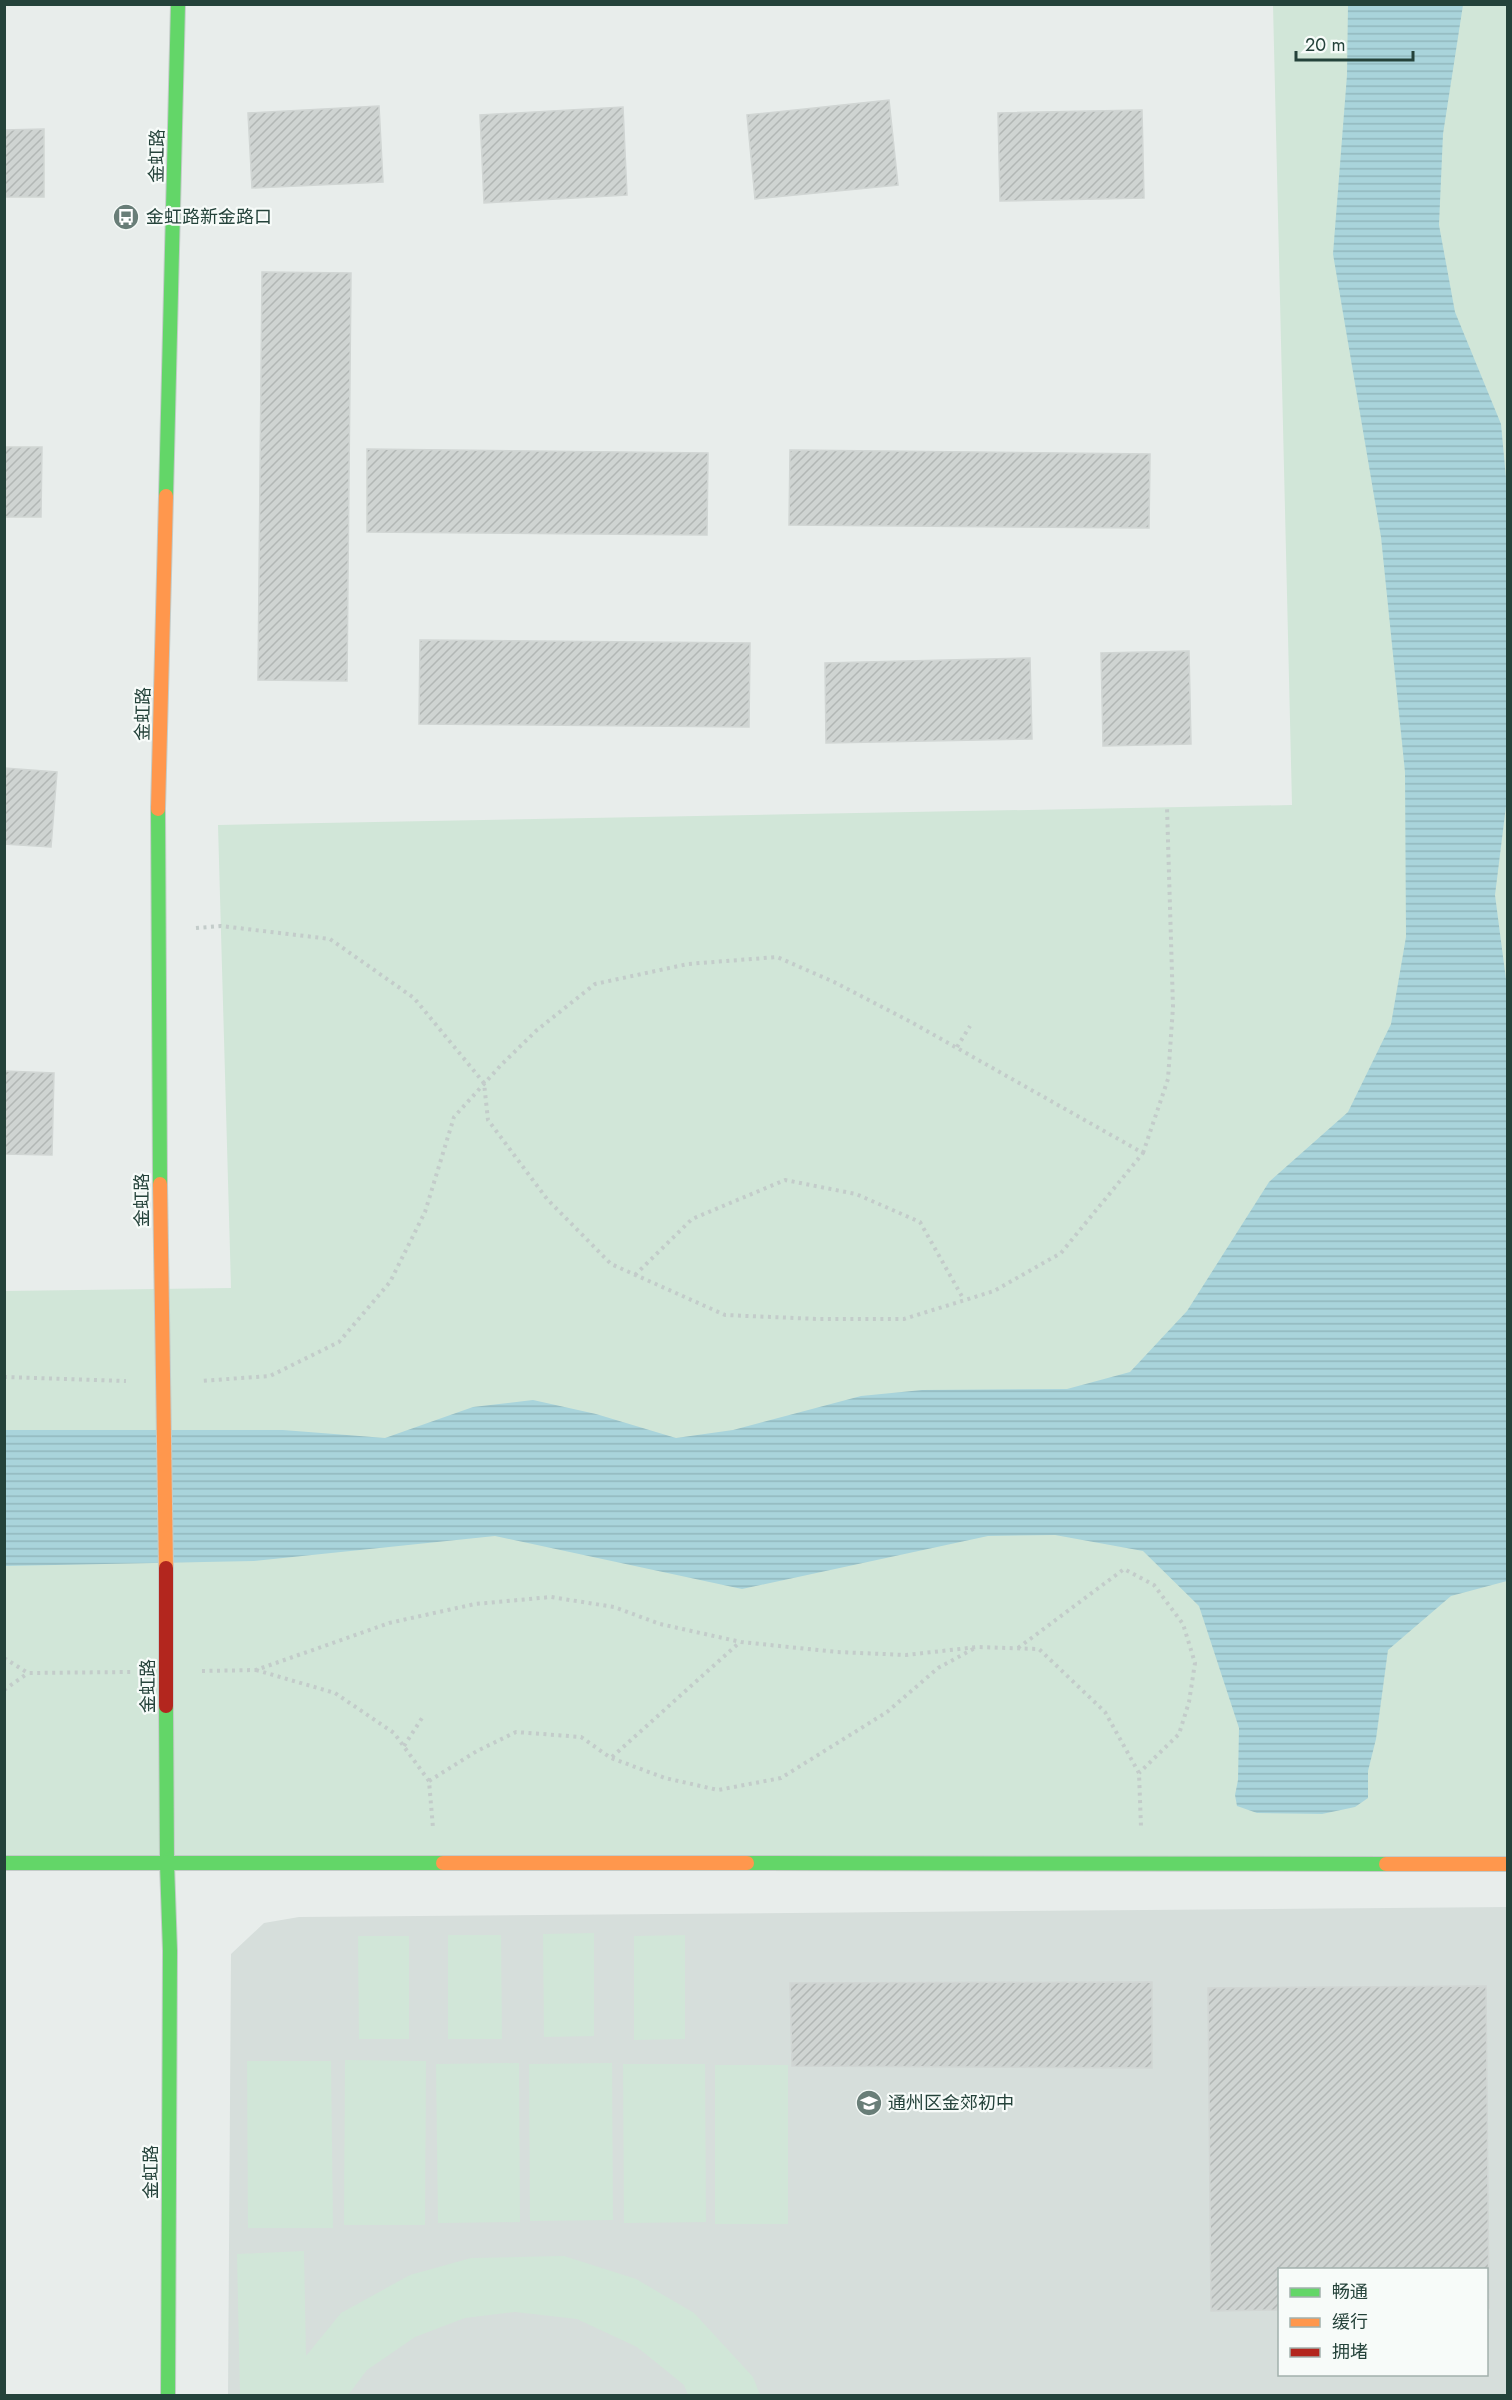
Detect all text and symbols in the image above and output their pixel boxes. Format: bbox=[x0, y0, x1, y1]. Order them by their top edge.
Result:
scale bar bbox=[1296, 24, 1413, 62]
text: 20 m bbox=[1305, 32, 1345, 58]
street label: 金虹路 bbox=[144, 129, 170, 183]
bus stop icon: 金虹路新金路口 bbox=[111, 202, 141, 232]
place label: 金虹路新金路口 bbox=[146, 204, 272, 230]
street label: 金虹路 bbox=[130, 687, 156, 741]
street label: 金虹路 bbox=[129, 1173, 155, 1227]
street label: 金虹路 bbox=[135, 1659, 161, 1713]
school or university icon: 通州区金郊初中 bbox=[854, 2088, 884, 2118]
place label: 通州区金郊初中 bbox=[888, 2090, 1014, 2116]
street label: 金虹路 bbox=[138, 2145, 164, 2199]
legend bbox=[1278, 2268, 1488, 2376]
text: 畅通 bbox=[1332, 2279, 1368, 2305]
text: 缓行 bbox=[1332, 2309, 1368, 2335]
text: 拥堵 bbox=[1332, 2339, 1368, 2365]

